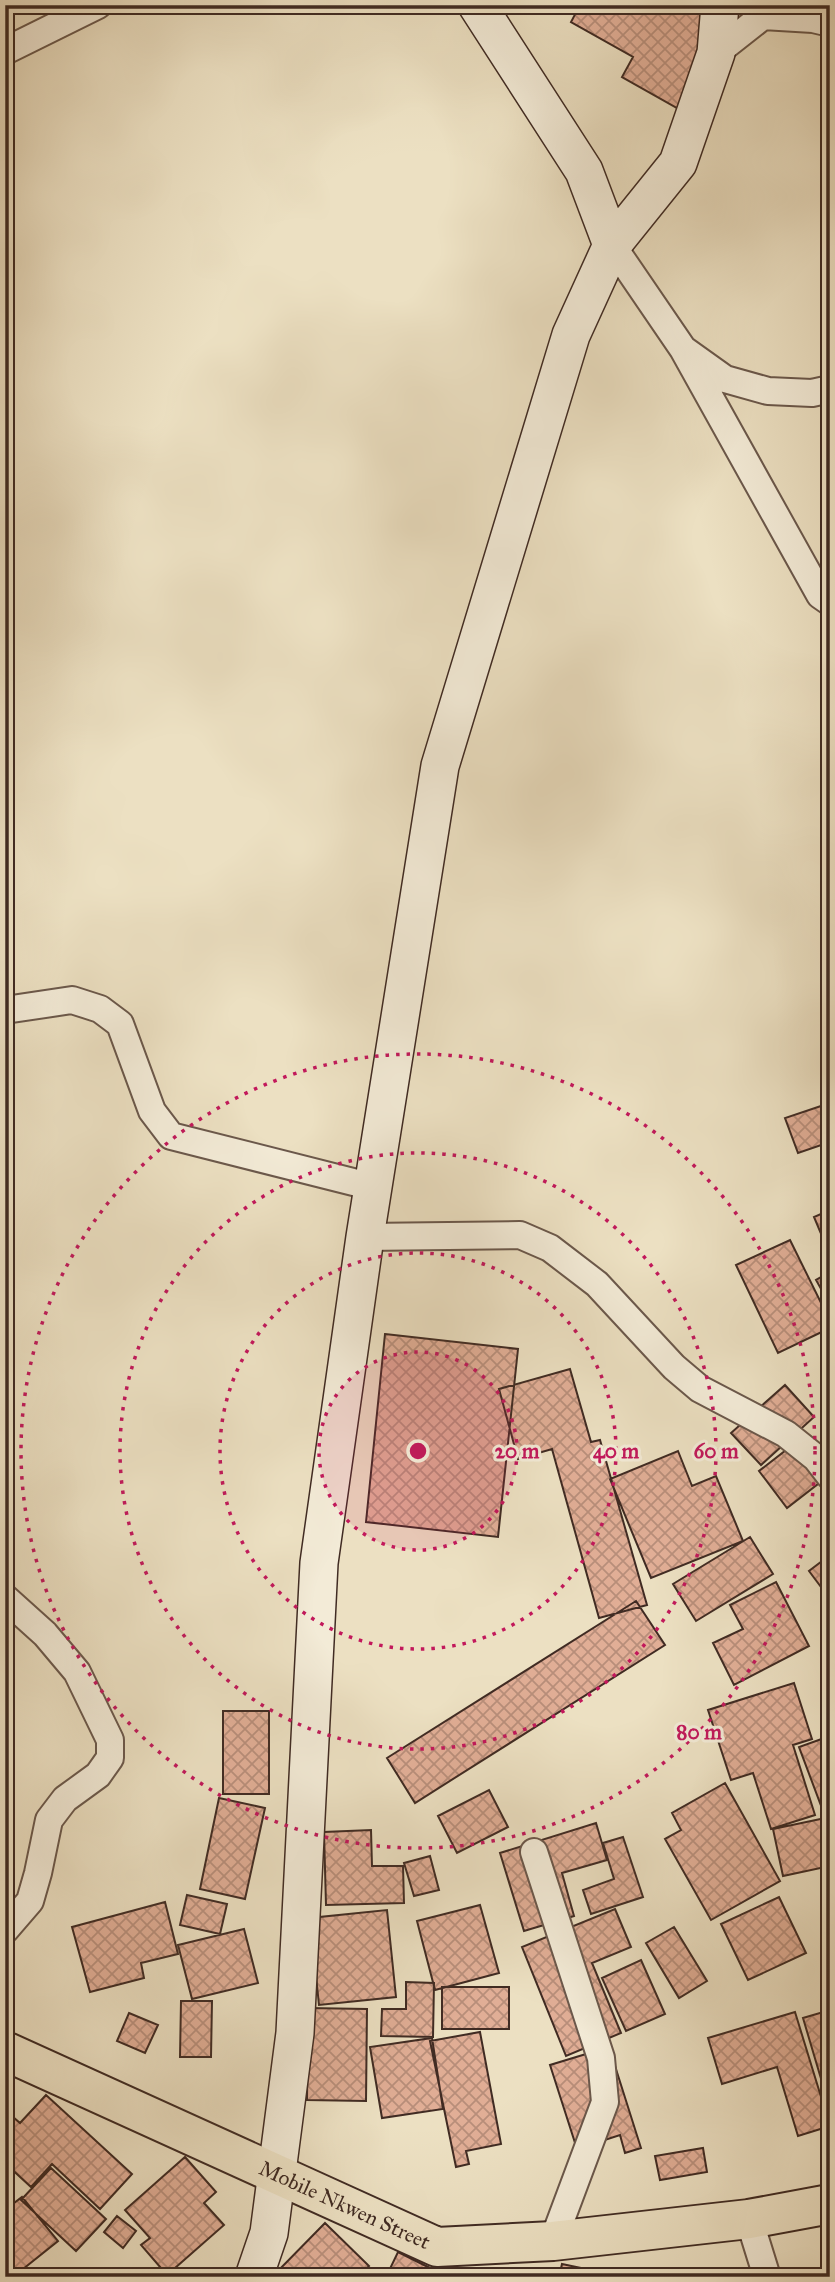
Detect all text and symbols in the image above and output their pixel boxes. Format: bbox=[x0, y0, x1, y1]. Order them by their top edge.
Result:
text: 20 m bbox=[495, 1438, 540, 1464]
text: 40 m bbox=[593, 1438, 639, 1464]
text: 60 m bbox=[693, 1438, 739, 1464]
centre of rings bbox=[406, 1439, 430, 1463]
text: 80 m bbox=[676, 1719, 722, 1745]
street label: Mobile Nkwen Street bbox=[255, 2155, 435, 2255]

